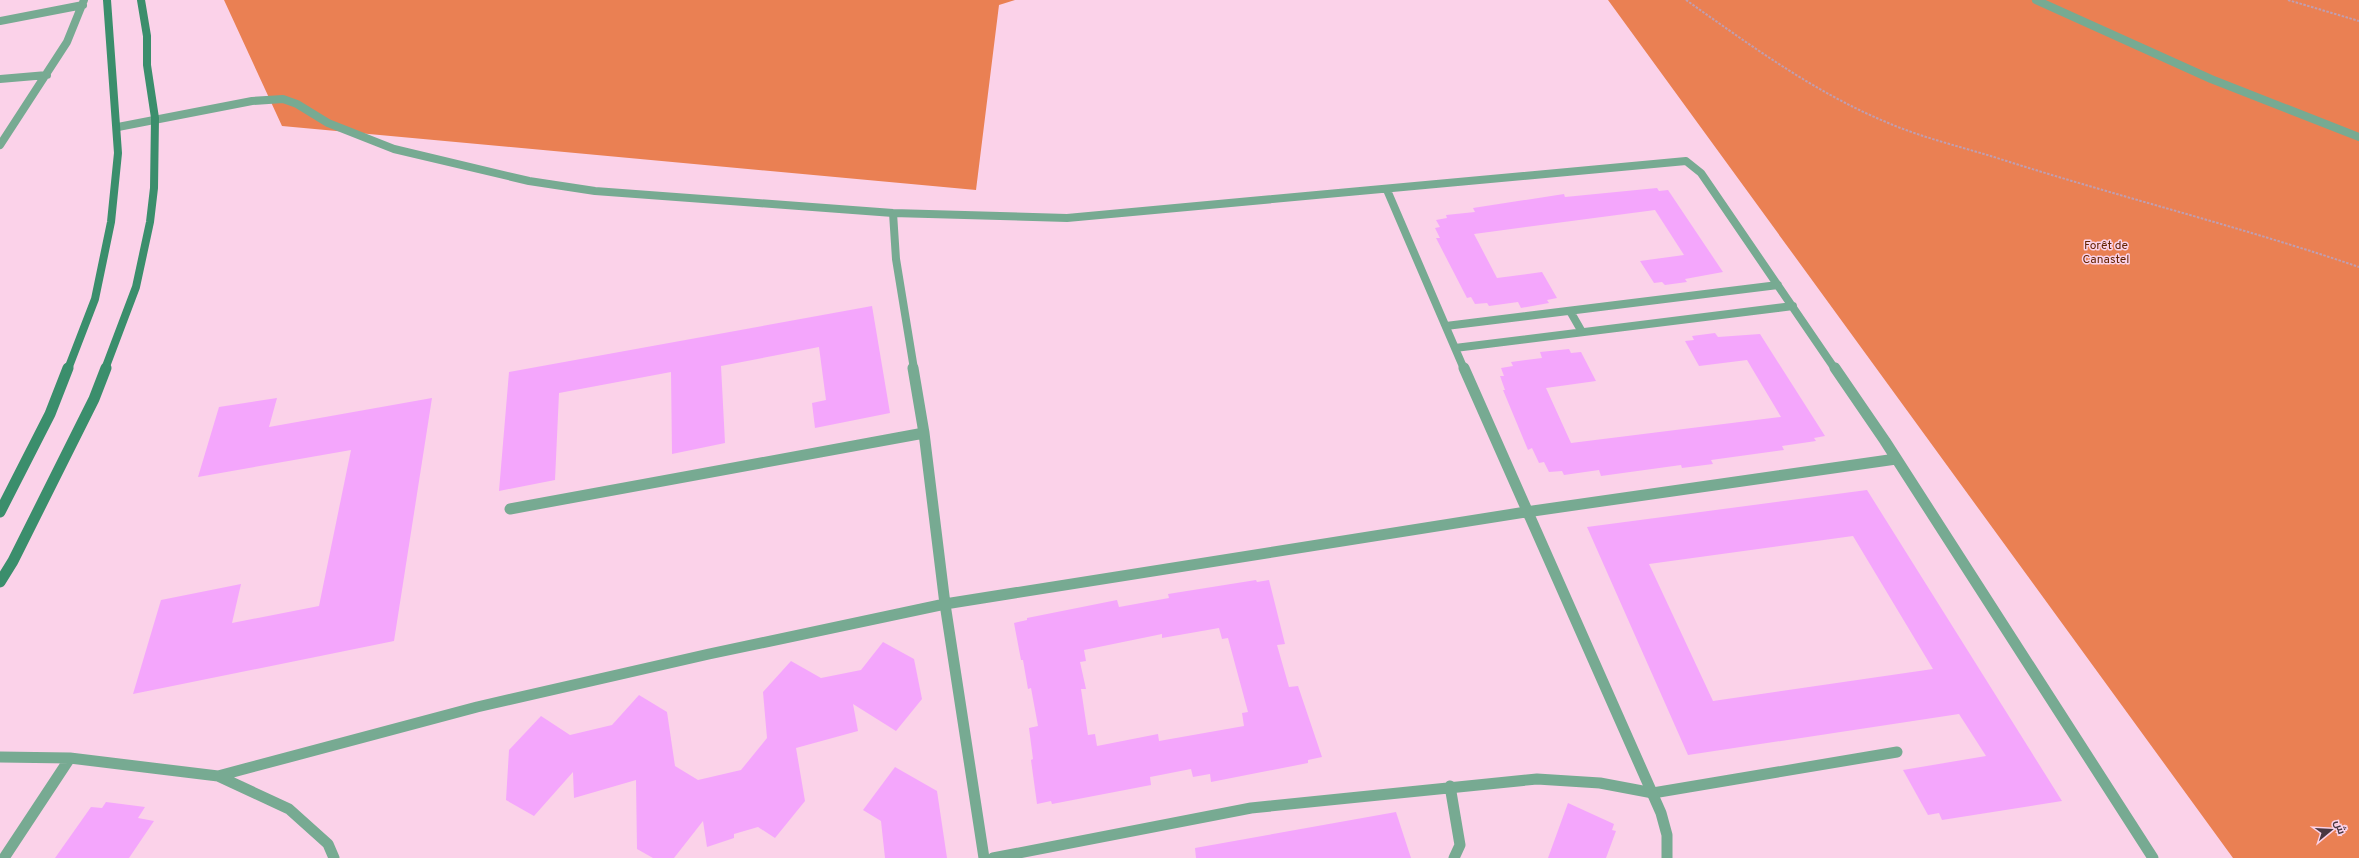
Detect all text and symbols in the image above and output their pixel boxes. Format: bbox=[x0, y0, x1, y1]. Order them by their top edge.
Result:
park label: Forêt de Canastel bbox=[2083, 238, 2129, 268]
north arrow bbox=[2311, 810, 2351, 850]
text: ش bbox=[2331, 818, 2348, 836]

